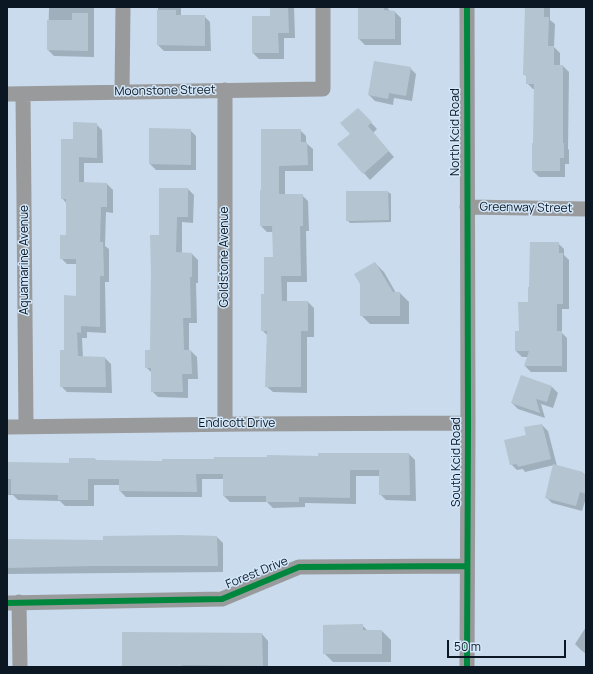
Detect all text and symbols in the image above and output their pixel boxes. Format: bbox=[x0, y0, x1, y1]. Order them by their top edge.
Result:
street label: Moonstone Street bbox=[114, 83, 216, 99]
street label: North Kcid Road bbox=[449, 88, 463, 176]
street label: Greenway Street bbox=[479, 200, 573, 216]
street label: Aquamarine Avenue bbox=[18, 205, 32, 315]
street label: Goldstone Avenue bbox=[218, 206, 232, 308]
street label: Endicott Drive bbox=[199, 417, 275, 431]
street label: South Kcid Road bbox=[450, 417, 464, 507]
street label: Forest Drive bbox=[224, 554, 290, 592]
scale bar bbox=[449, 632, 568, 658]
text: 50 m bbox=[454, 638, 481, 655]

